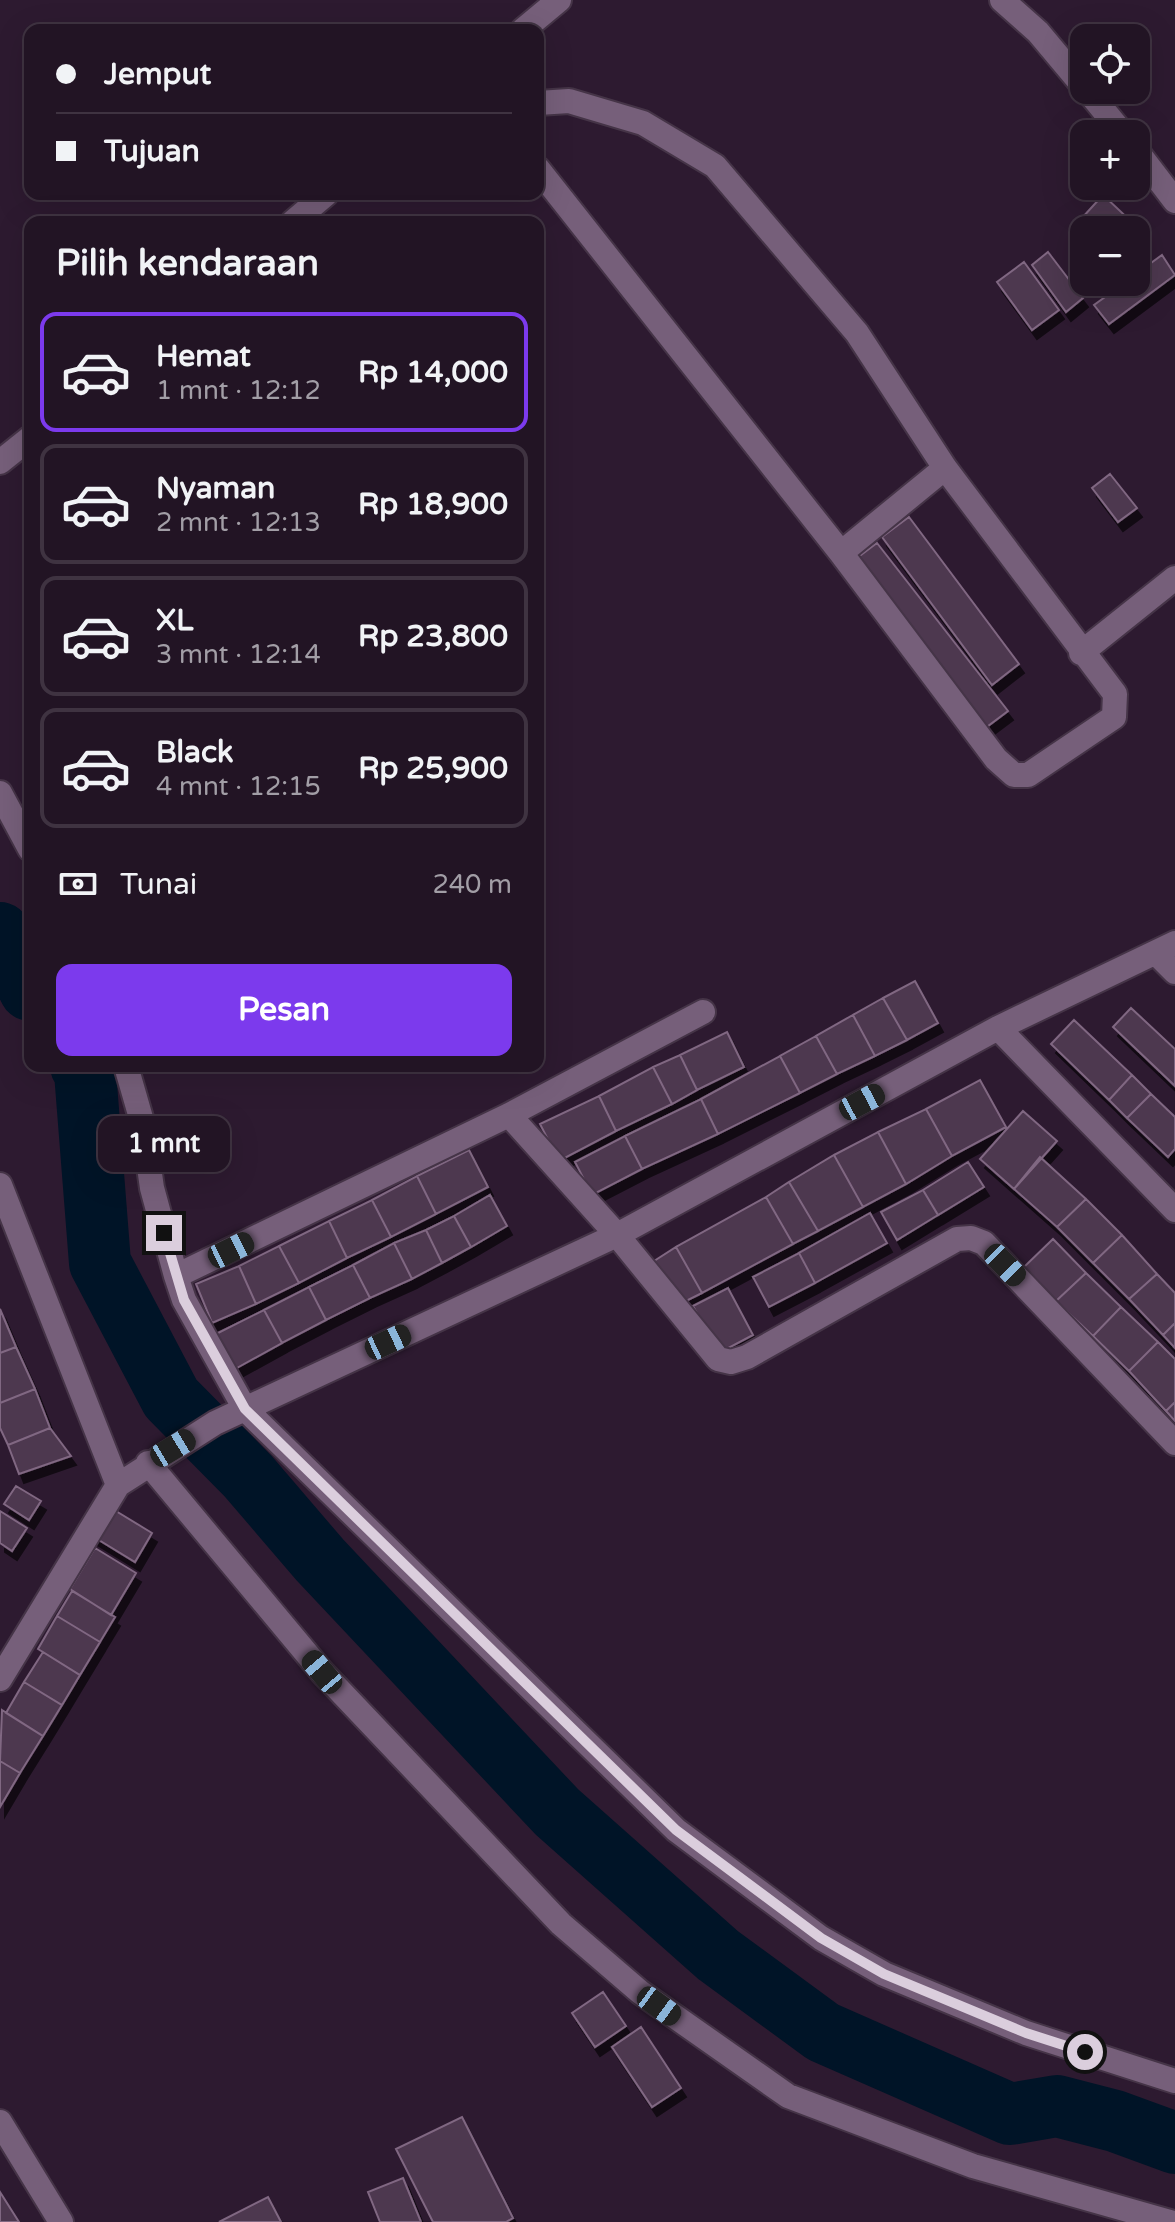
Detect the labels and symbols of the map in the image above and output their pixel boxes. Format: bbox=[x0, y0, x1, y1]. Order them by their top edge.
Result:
car bbox=[835, 1080, 889, 1124]
callout: 1 mnt bbox=[98, 1117, 230, 1173]
route end bbox=[146, 1215, 182, 1251]
car bbox=[204, 1229, 258, 1271]
car bbox=[980, 1239, 1030, 1291]
car bbox=[361, 1321, 415, 1363]
car bbox=[146, 1425, 200, 1471]
car bbox=[297, 1646, 347, 1698]
car bbox=[633, 1982, 685, 2030]
route start bbox=[1067, 2034, 1103, 2070]

